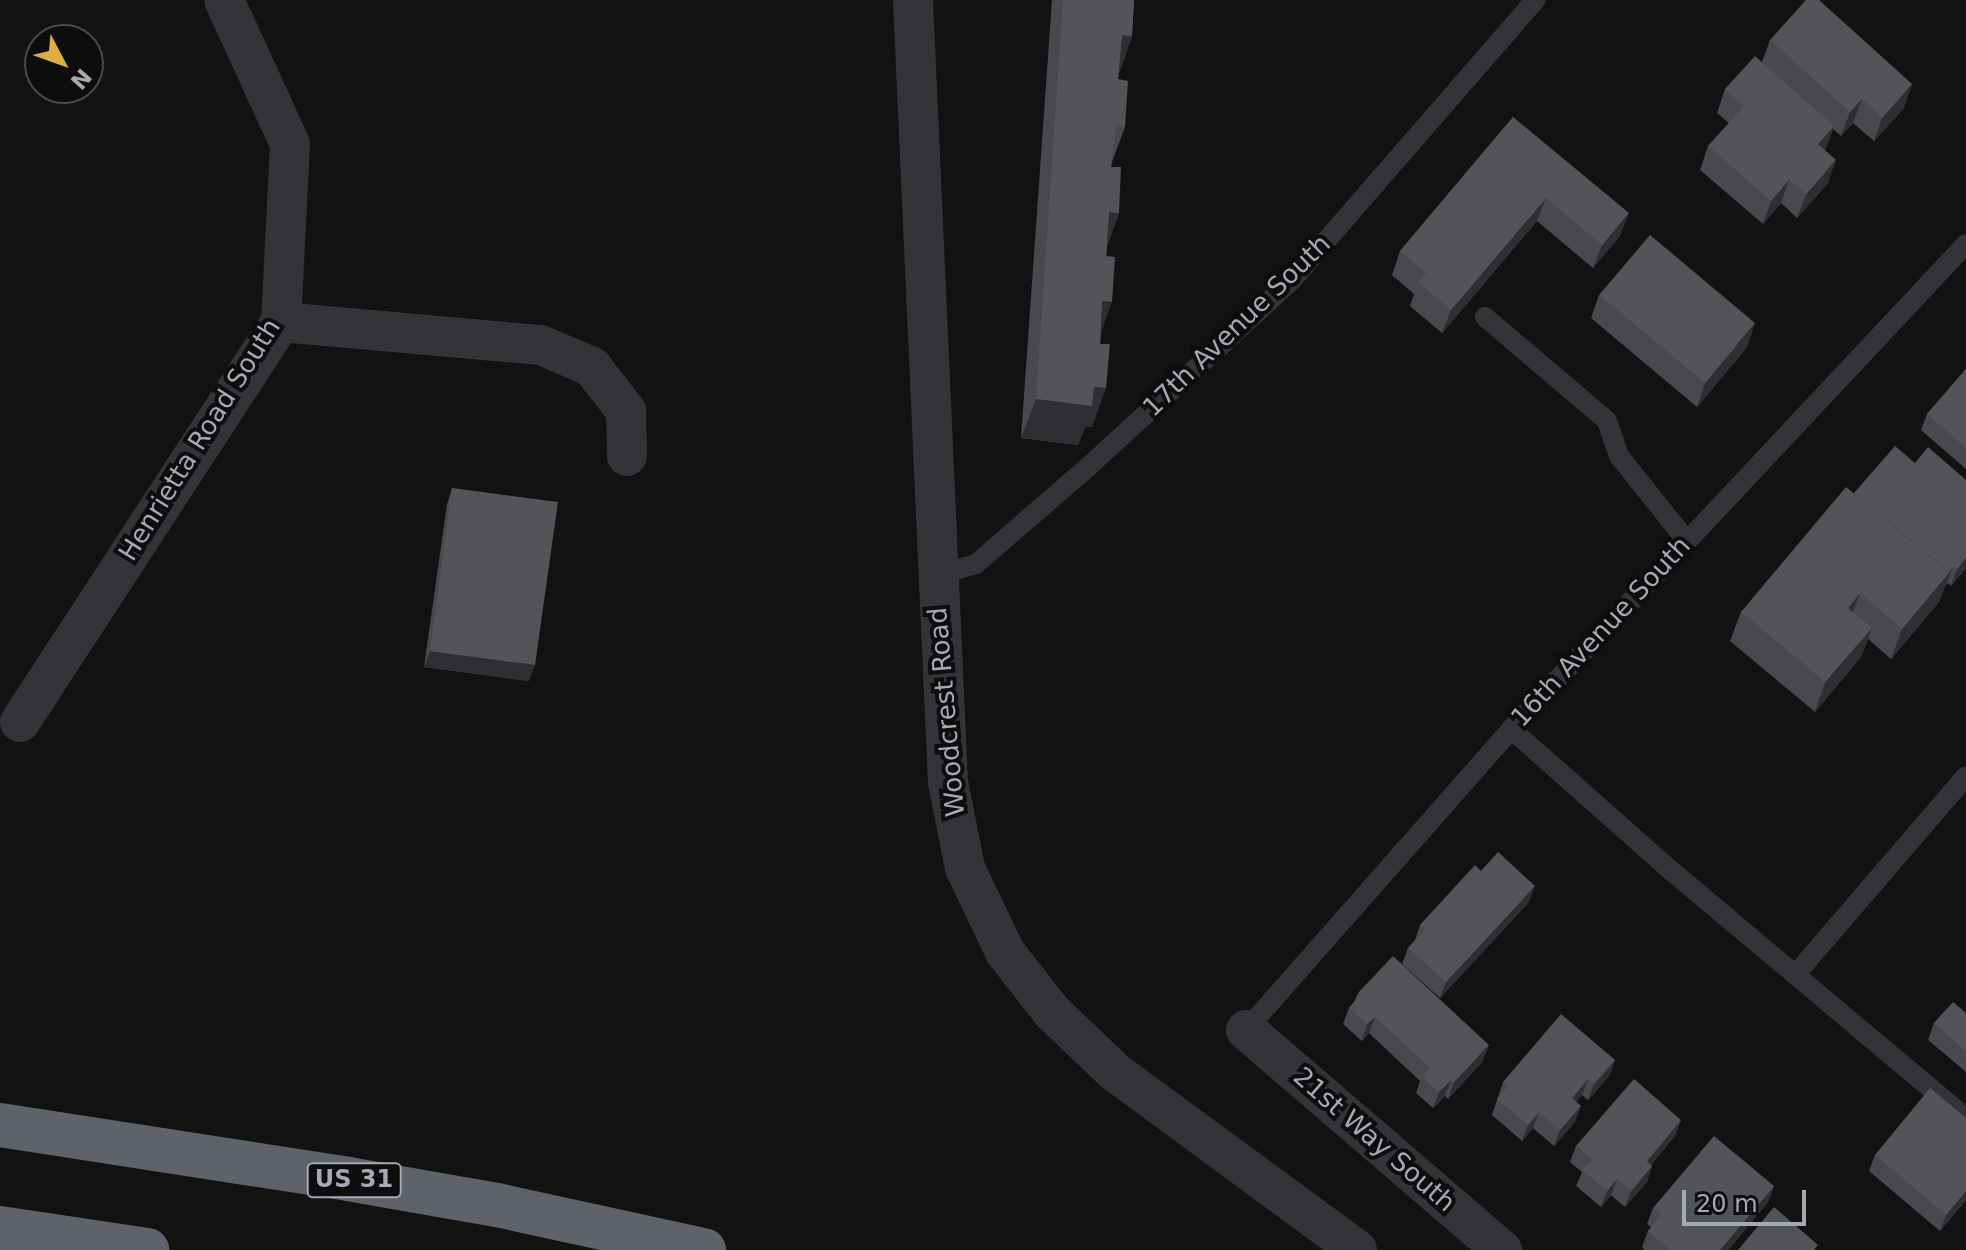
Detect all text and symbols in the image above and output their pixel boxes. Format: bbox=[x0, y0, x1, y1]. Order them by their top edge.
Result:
north arrow bbox=[24, 24, 104, 104]
text: N bbox=[66, 64, 96, 94]
street label: 17th Avenue South bbox=[1137, 228, 1337, 424]
street label: Henrietta Road South bbox=[113, 313, 287, 567]
street label: 16th Avenue South bbox=[1505, 531, 1697, 733]
street label: Woodcrest Road bbox=[922, 606, 972, 818]
street label: 21st Way South bbox=[1287, 1061, 1461, 1219]
road number: US 31 bbox=[306, 1160, 402, 1200]
scale bar bbox=[1686, 1174, 1810, 1224]
text: 20 m bbox=[1696, 1190, 1758, 1218]

